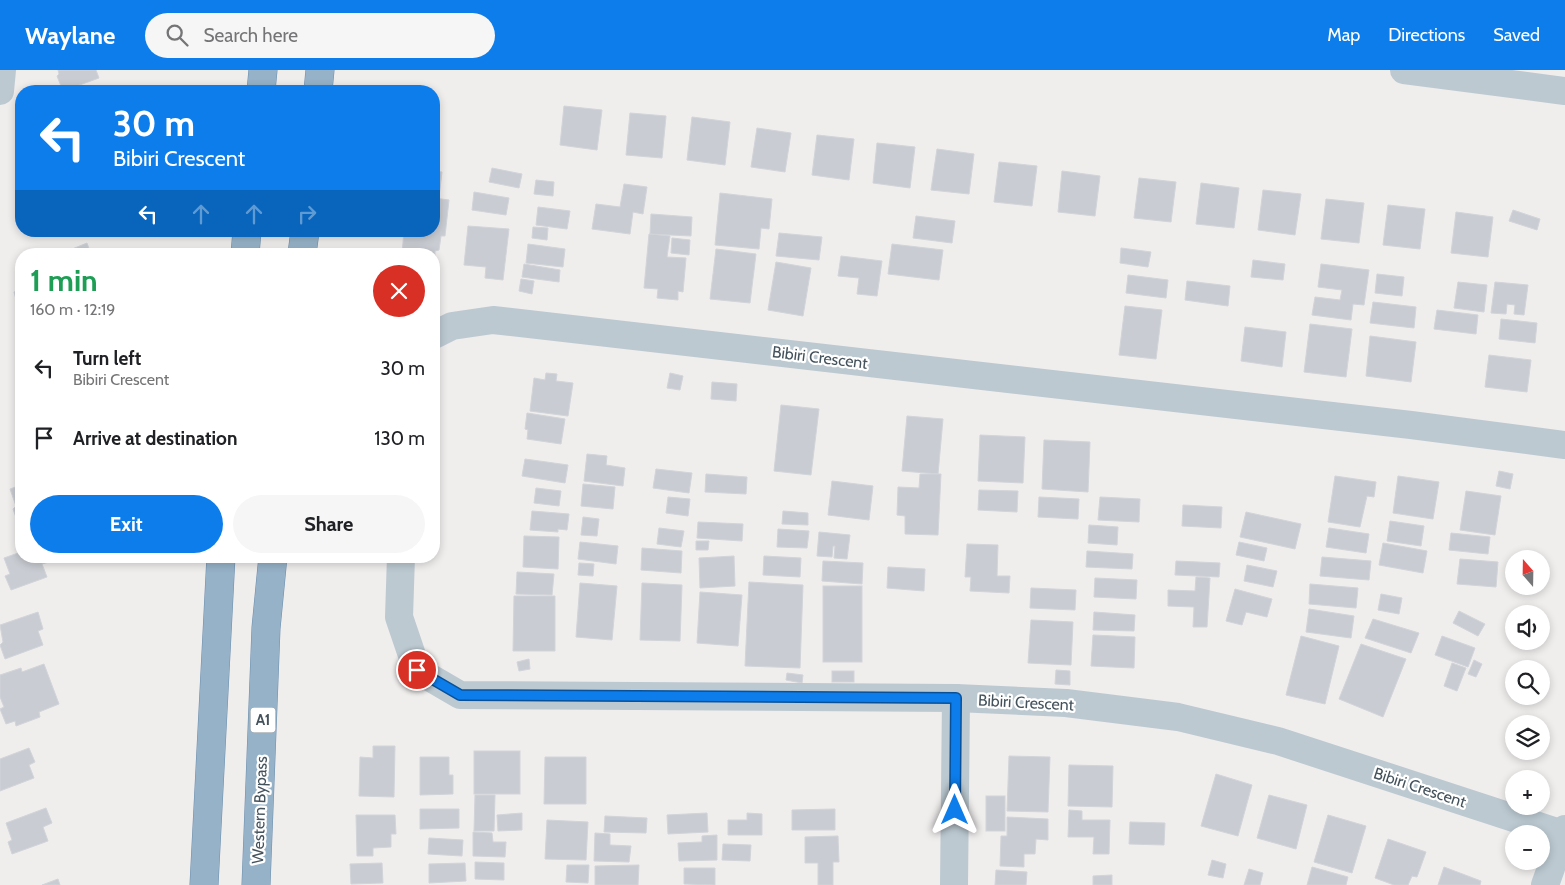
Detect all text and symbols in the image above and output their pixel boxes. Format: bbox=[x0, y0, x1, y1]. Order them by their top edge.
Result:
search box bbox=[145, 13, 495, 58]
text: Waylane bbox=[25, 21, 115, 50]
icon: search bbox=[163, 21, 191, 49]
text: Search here bbox=[203, 24, 298, 47]
text: Map bbox=[1327, 24, 1360, 46]
text: Directions bbox=[1388, 24, 1465, 46]
text: Saved bbox=[1493, 24, 1540, 46]
text: 30 m bbox=[113, 102, 195, 145]
icon: left bbox=[30, 105, 95, 170]
text: Bibiri Crescent bbox=[113, 145, 245, 172]
icon: left bbox=[134, 200, 162, 228]
icon: ahead bbox=[187, 200, 215, 228]
icon: ahead bbox=[240, 200, 268, 228]
icon: right bbox=[293, 200, 321, 228]
text: 1 min bbox=[30, 262, 98, 299]
button: close bbox=[373, 265, 425, 317]
text: 160 m · 12:19 bbox=[30, 300, 115, 319]
street label: Bibiri Crescent bbox=[771, 342, 869, 373]
text: Turn left bbox=[73, 347, 141, 370]
icon: left bbox=[30, 354, 58, 382]
text: 30 m bbox=[381, 357, 425, 380]
text: Bibiri Crescent bbox=[73, 370, 169, 389]
icon: arrive bbox=[30, 424, 58, 452]
text: Arrive at destination bbox=[73, 427, 237, 450]
text: 130 m bbox=[374, 427, 425, 450]
button: Exit bbox=[30, 495, 223, 553]
button: Share bbox=[233, 495, 425, 553]
north arrow bbox=[1505, 550, 1550, 595]
map controls bbox=[1505, 550, 1550, 870]
button: sound bbox=[1505, 605, 1550, 650]
pin bbox=[396, 649, 438, 691]
icon: arrive bbox=[403, 656, 431, 684]
button: search bbox=[1505, 660, 1550, 705]
street label: Bibiri Crescent bbox=[977, 690, 1075, 715]
road number: A1 bbox=[250, 708, 276, 732]
button: layers bbox=[1505, 715, 1550, 760]
street label: Western Bypass bbox=[248, 756, 271, 864]
street label: Bibiri Crescent bbox=[1371, 764, 1469, 812]
button: + bbox=[1505, 770, 1550, 815]
position arrow bbox=[928, 783, 980, 835]
button: − bbox=[1505, 825, 1550, 870]

